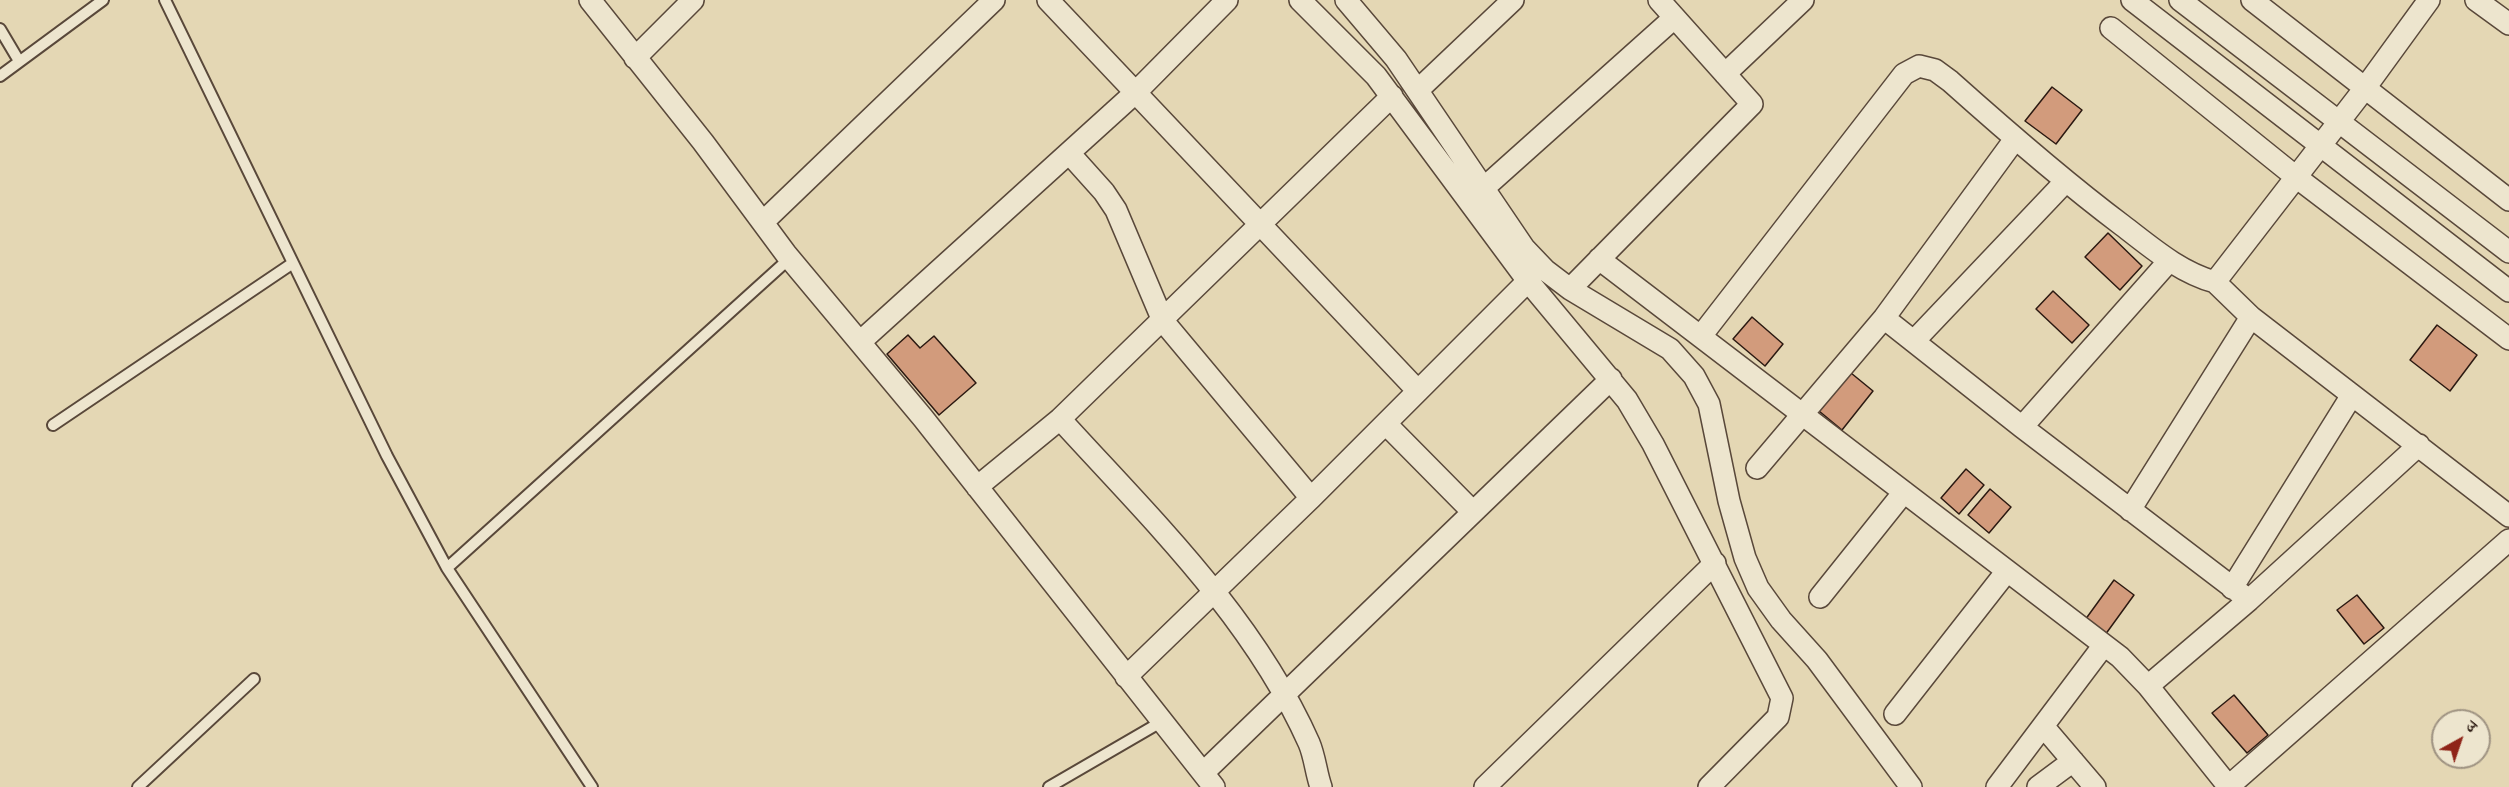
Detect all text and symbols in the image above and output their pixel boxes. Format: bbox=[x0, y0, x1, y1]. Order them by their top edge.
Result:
north arrow bbox=[2431, 709, 2491, 769]
text: उ bbox=[2462, 716, 2481, 736]

